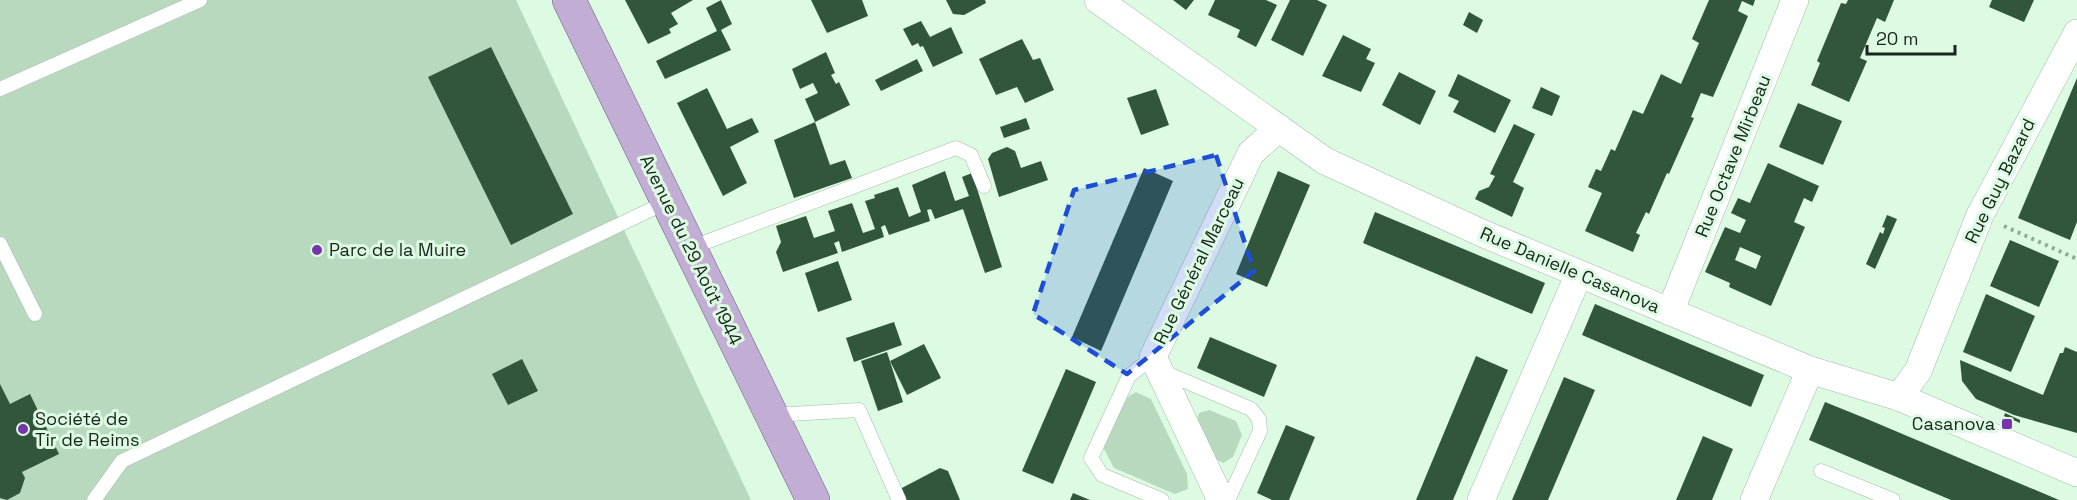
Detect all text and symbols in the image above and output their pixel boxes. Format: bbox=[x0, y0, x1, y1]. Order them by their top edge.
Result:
scale bar bbox=[1867, 18, 1956, 56]
text: 20 m bbox=[1876, 27, 1919, 50]
street label: Rue Octave Mirbeau bbox=[1689, 71, 1776, 240]
street label: Rue Guy Bazard bbox=[1959, 115, 2040, 247]
street label: Avenue du 29 Août 1944 bbox=[635, 151, 748, 349]
street label: Rue Général Marceau bbox=[1148, 174, 1249, 348]
street label: Rue Danielle Casanova bbox=[1477, 221, 1664, 318]
place label: Parc de la Muire bbox=[329, 238, 466, 261]
marker: Parc de la Muire bbox=[310, 243, 324, 257]
place label: Société de Tir de Reims bbox=[35, 407, 140, 451]
place label: Casanova bbox=[1912, 412, 1995, 435]
marker: Casanova bbox=[2000, 417, 2014, 431]
marker: Société de Tir de Reims bbox=[16, 422, 30, 436]

